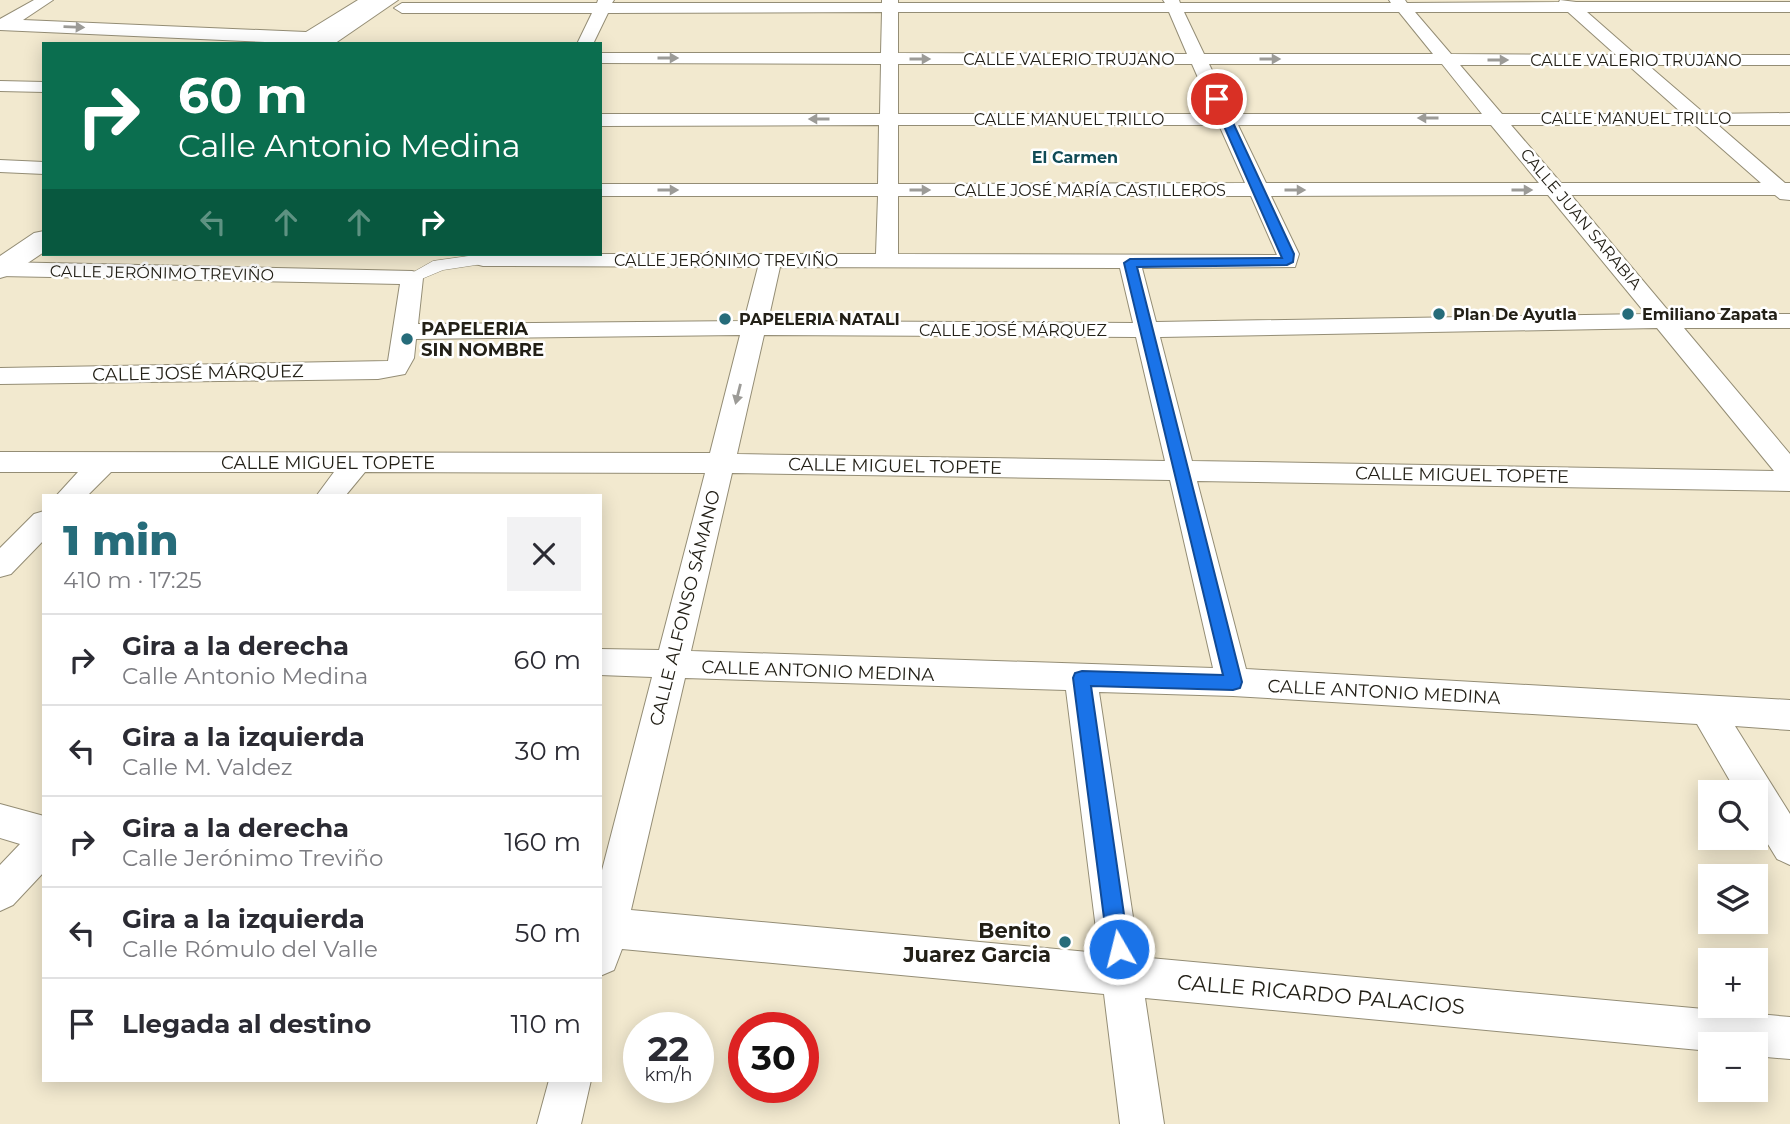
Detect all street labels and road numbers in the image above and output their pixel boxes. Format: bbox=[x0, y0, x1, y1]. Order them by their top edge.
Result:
street label: CALLE VALERIO TRUJANO bbox=[963, 50, 1175, 69]
street label: CALLE VALERIO TRUJANO bbox=[1530, 51, 1742, 70]
street label: CALLE MANUEL TRILLO bbox=[1541, 109, 1731, 128]
street label: CALLE MANUEL TRILLO bbox=[974, 110, 1164, 129]
street label: CALLE JUAN SARABIA bbox=[1516, 145, 1646, 294]
street label: CALLE JOSÉ MARÍA CASTILLEROS bbox=[954, 181, 1226, 200]
street label: CALLE JERÓNIMO TREVIÑO bbox=[614, 251, 838, 270]
street label: CALLE JERÓNIMO TREVIÑO bbox=[50, 262, 274, 284]
street label: CALLE JOSÉ MÁRQUEZ bbox=[919, 321, 1107, 340]
street label: CALLE JOSÉ MÁRQUEZ bbox=[92, 360, 304, 386]
street label: CALLE MIGUEL TOPETE bbox=[221, 452, 435, 474]
street label: CALLE MIGUEL TOPETE bbox=[788, 453, 1002, 479]
street label: CALLE MIGUEL TOPETE bbox=[1355, 462, 1569, 488]
street label: CALLE ALFONSO SÁMANO bbox=[645, 488, 725, 728]
street label: CALLE ANTONIO MEDINA bbox=[701, 656, 935, 686]
street label: CALLE ANTONIO MEDINA bbox=[1267, 675, 1501, 709]
street label: CALLE RICARDO PALACIOS bbox=[1176, 969, 1466, 1019]

